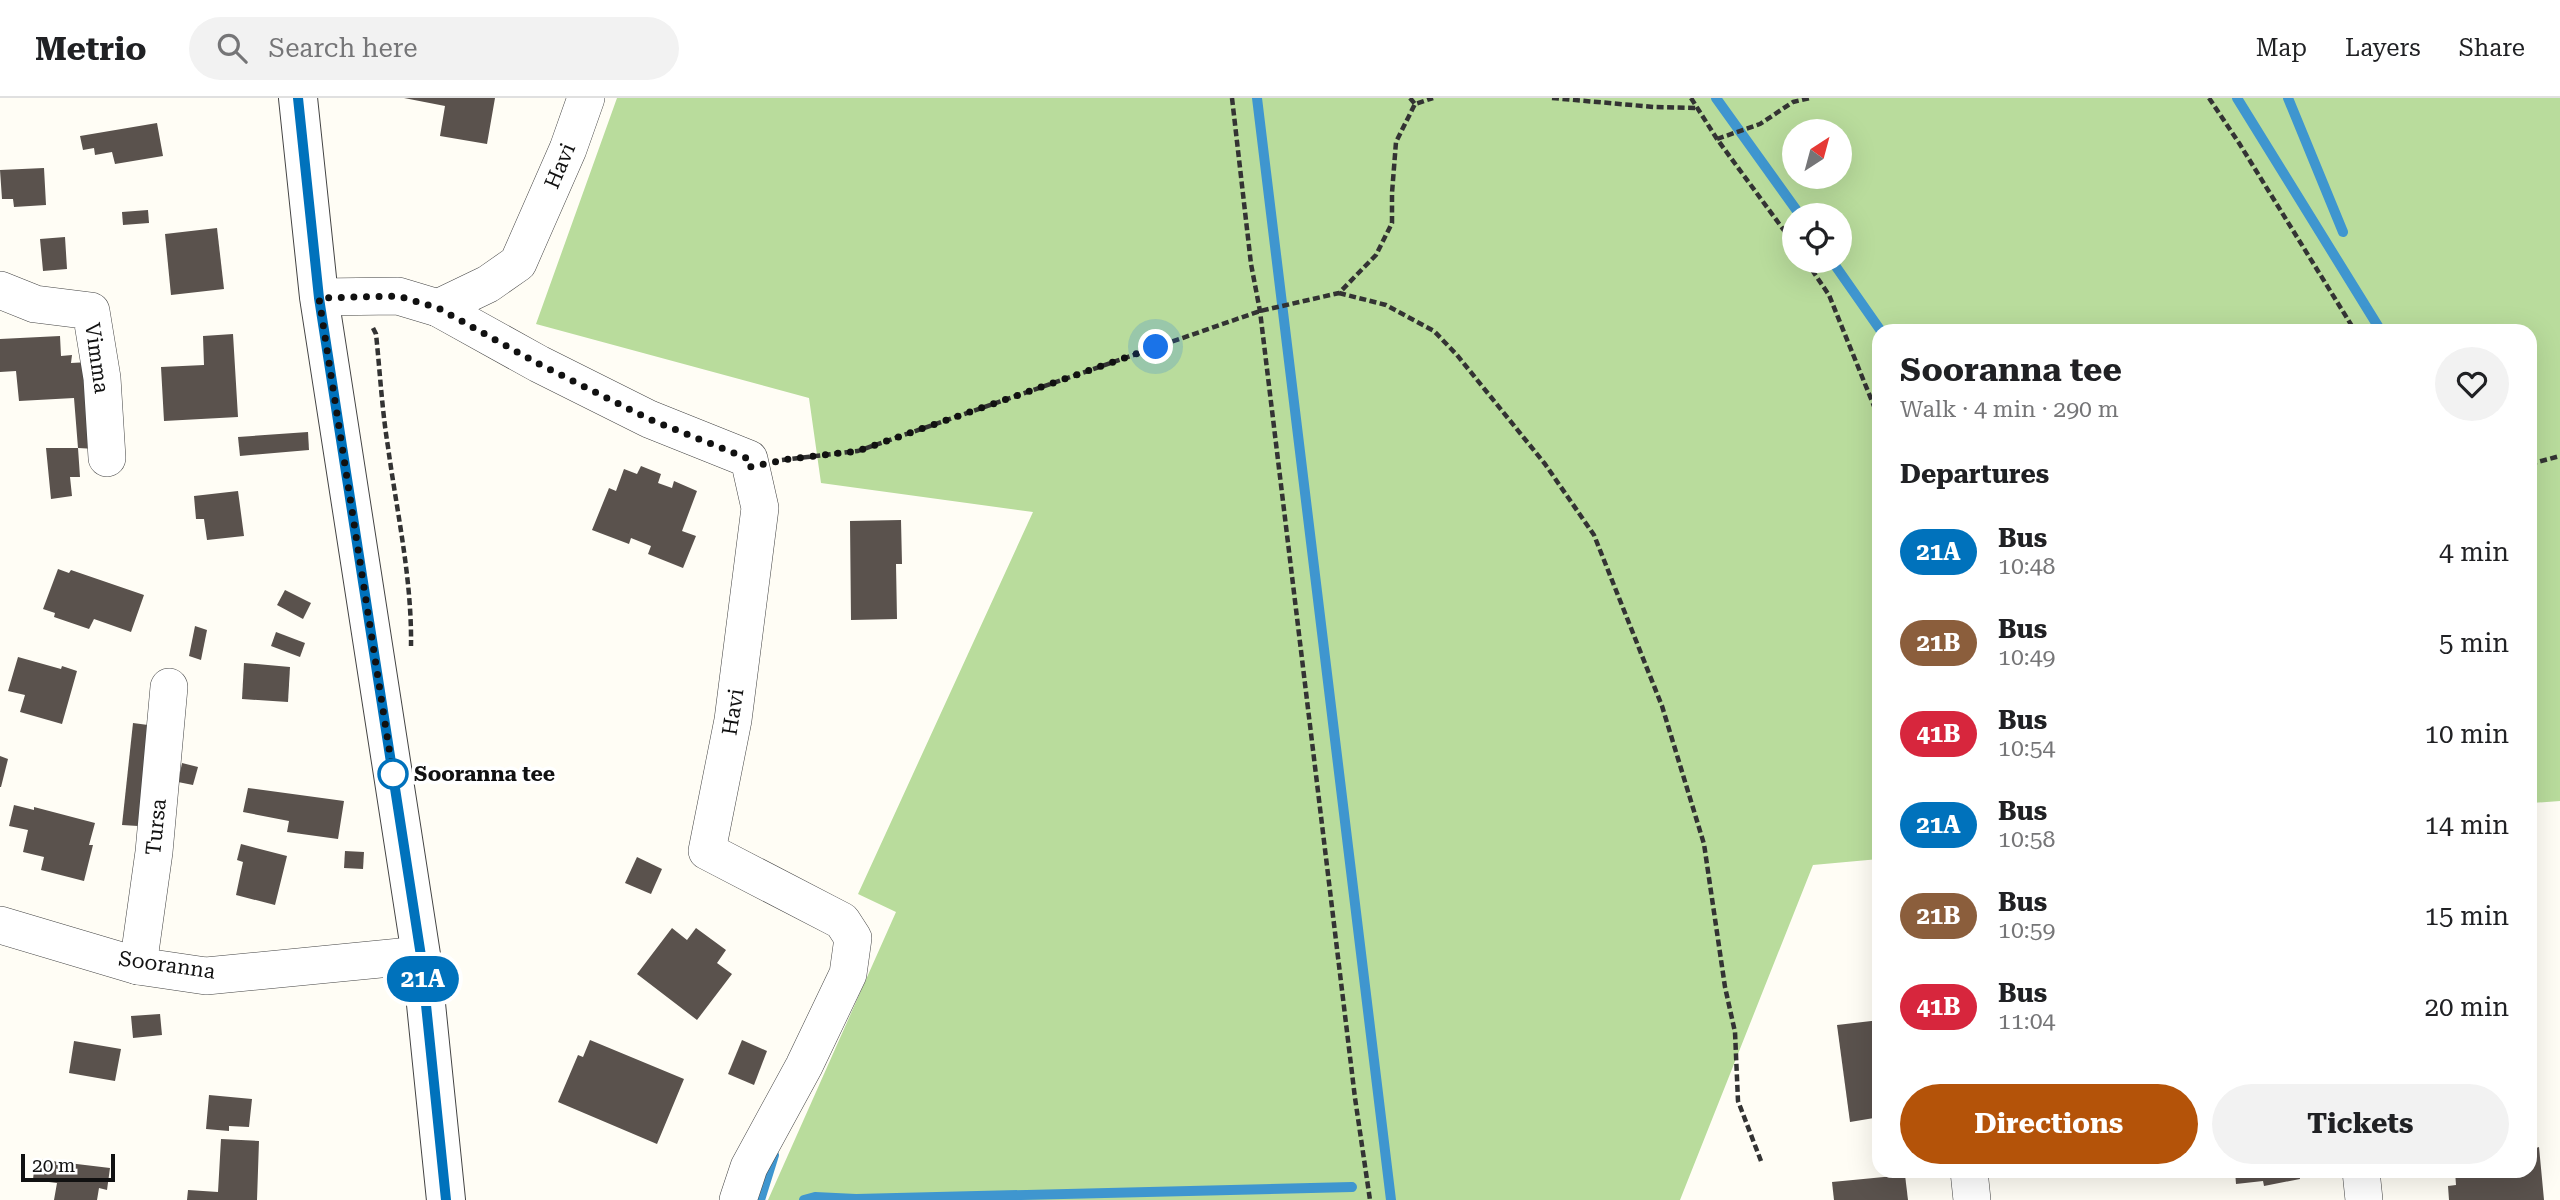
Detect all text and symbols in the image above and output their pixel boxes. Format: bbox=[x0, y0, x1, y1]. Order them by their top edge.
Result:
search box bbox=[189, 17, 679, 80]
text: Metrio bbox=[35, 29, 147, 68]
icon: search bbox=[213, 29, 251, 67]
text: Search here bbox=[269, 33, 418, 63]
text: Map bbox=[2256, 34, 2307, 62]
text: Layers bbox=[2345, 34, 2421, 62]
text: Share bbox=[2459, 34, 2525, 62]
north arrow bbox=[1782, 119, 1852, 189]
map controls bbox=[1782, 119, 1852, 273]
street label: Havi bbox=[540, 139, 580, 192]
button: locate bbox=[1782, 203, 1852, 273]
street label: Vimma bbox=[80, 321, 114, 395]
your location bbox=[1138, 329, 1173, 364]
button: heart bbox=[2435, 347, 2509, 421]
text: Sooranna tee bbox=[1900, 350, 2122, 389]
text: Walk · 4 min · 290 m bbox=[1900, 396, 2119, 423]
text: Departures bbox=[1900, 459, 2049, 489]
text: Bus bbox=[1998, 523, 2047, 553]
text: 4 min bbox=[2439, 537, 2509, 567]
text: 21A bbox=[1916, 538, 1961, 566]
text: 10:48 bbox=[1998, 553, 2055, 580]
text: Bus bbox=[1998, 614, 2047, 644]
text: 5 min bbox=[2439, 628, 2509, 658]
text: 21B bbox=[1916, 629, 1961, 657]
text: 10:49 bbox=[1998, 644, 2055, 671]
street label: Havi bbox=[717, 687, 749, 737]
text: Bus bbox=[1998, 705, 2047, 735]
text: 10 min bbox=[2425, 719, 2509, 749]
text: 41B bbox=[1916, 720, 1961, 748]
text: 10:54 bbox=[1998, 735, 2055, 762]
marker: Sooranna tee bbox=[378, 759, 408, 789]
place label: Sooranna tee bbox=[414, 762, 555, 786]
text: Bus bbox=[1998, 796, 2047, 826]
street label: Tursa bbox=[141, 797, 171, 857]
text: 14 min bbox=[2425, 810, 2509, 840]
text: 21A bbox=[1916, 811, 1961, 839]
text: 10:58 bbox=[1998, 826, 2055, 853]
text: Bus bbox=[1998, 887, 2047, 917]
text: 15 min bbox=[2425, 901, 2509, 931]
text: 21B bbox=[1916, 902, 1961, 930]
text: 10:59 bbox=[1998, 917, 2055, 944]
street label: Sooranna bbox=[117, 946, 218, 984]
line badge: 21A bbox=[383, 956, 463, 1002]
text: 21A bbox=[401, 965, 445, 993]
text: Bus bbox=[1998, 978, 2047, 1008]
text: 20 min bbox=[2425, 992, 2509, 1022]
text: 41B bbox=[1916, 993, 1961, 1021]
text: 11:04 bbox=[1998, 1008, 2055, 1035]
button: Directions bbox=[1900, 1084, 2198, 1164]
button: Tickets bbox=[2212, 1084, 2509, 1164]
scale bar bbox=[21, 1151, 116, 1183]
text: 20 m bbox=[32, 1154, 75, 1177]

